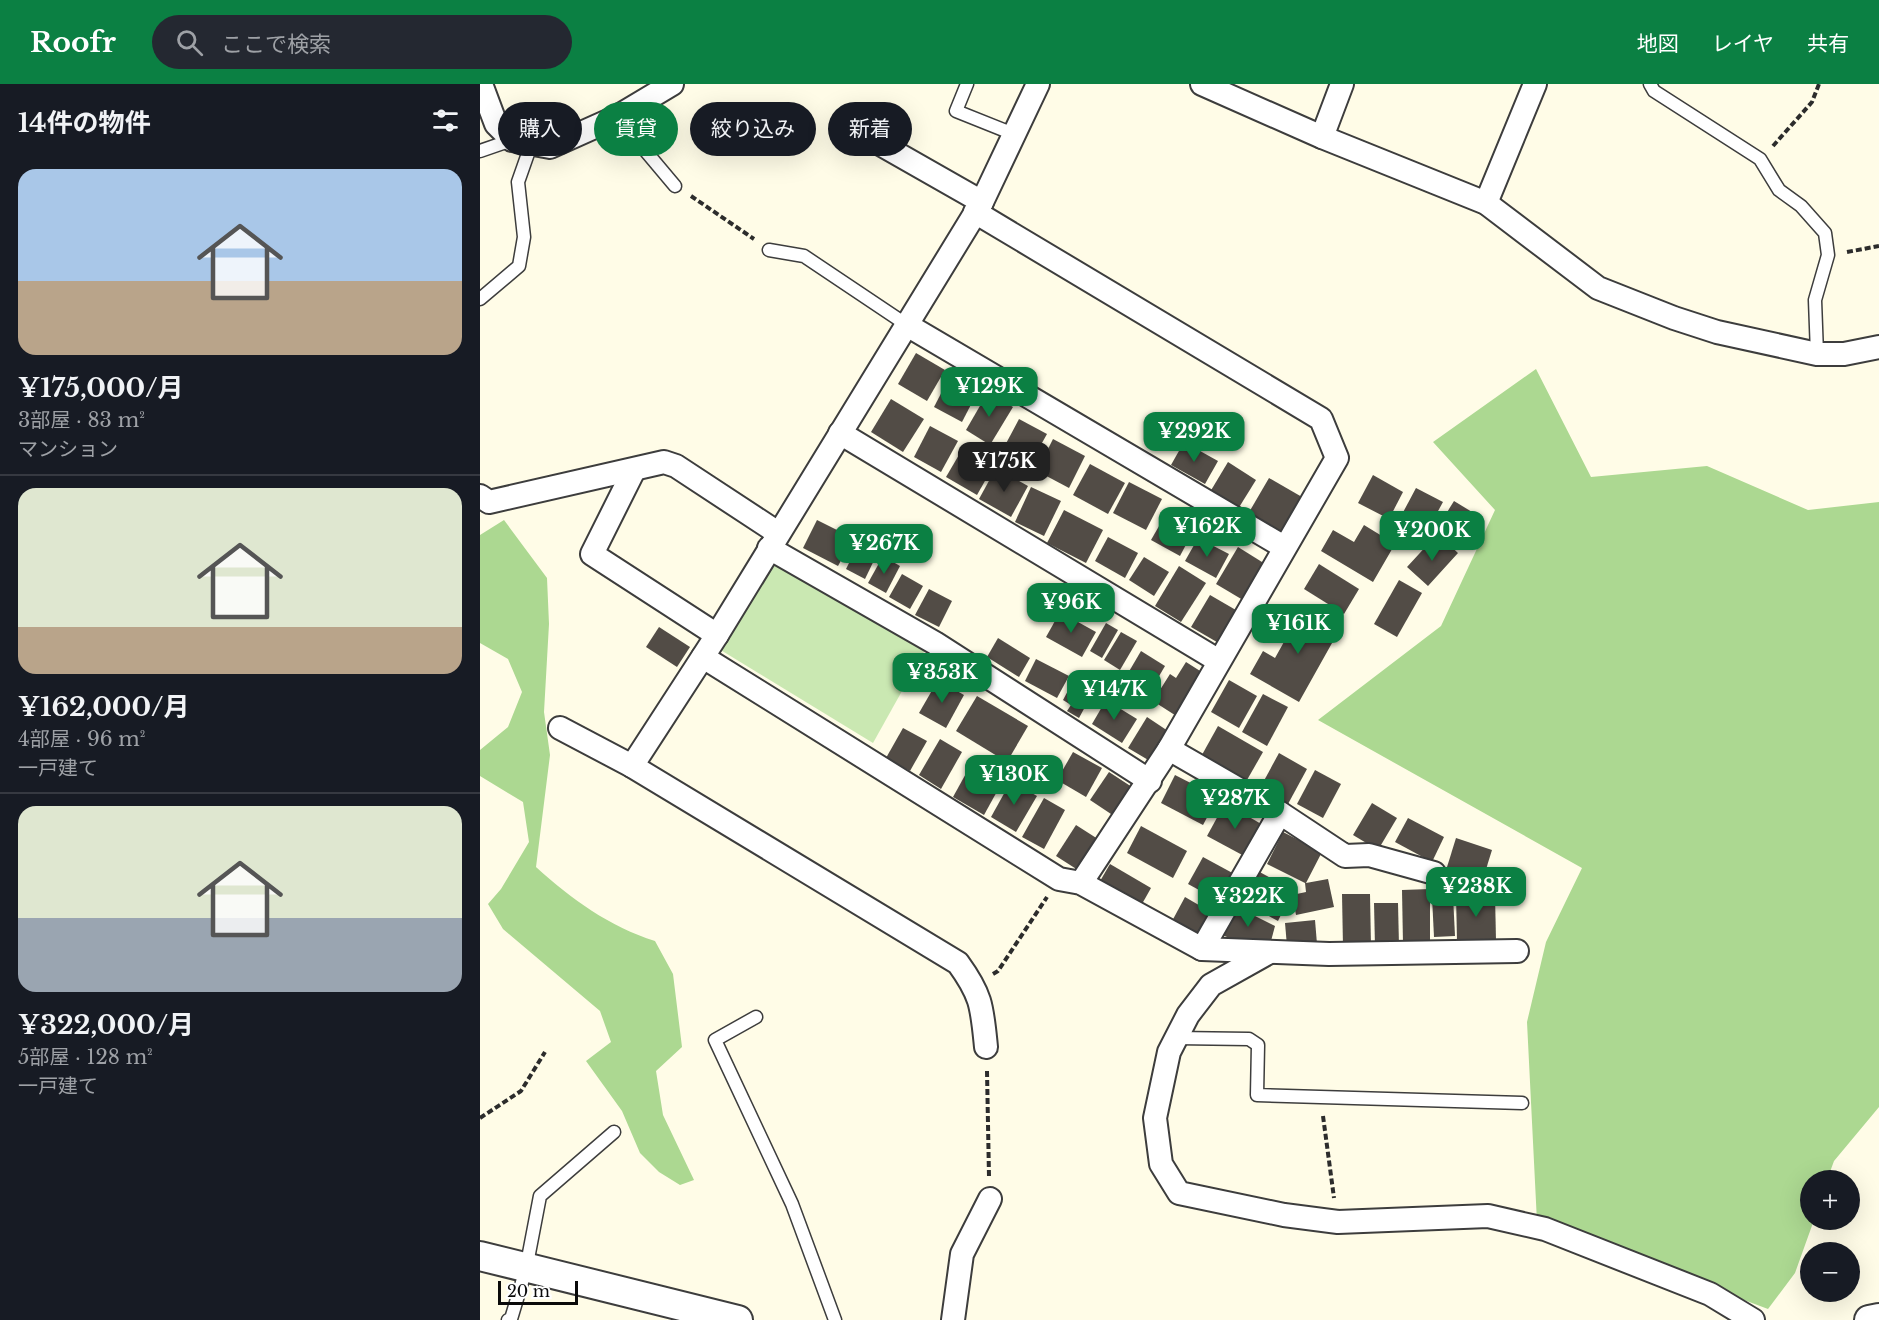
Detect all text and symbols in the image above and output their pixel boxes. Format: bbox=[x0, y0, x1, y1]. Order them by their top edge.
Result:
search box bbox=[152, 15, 572, 69]
text: Roofr bbox=[30, 25, 116, 60]
icon: search bbox=[173, 26, 206, 59]
text: ここで検索 bbox=[221, 31, 331, 58]
text: 地図 bbox=[1637, 31, 1679, 57]
text: レイヤ bbox=[1712, 31, 1774, 57]
text: 共有 bbox=[1807, 31, 1849, 57]
chip: 購入 bbox=[498, 102, 582, 156]
chip: 賃貸 bbox=[594, 102, 678, 156]
chip: 絞り込み bbox=[690, 102, 816, 156]
chip: 新着 bbox=[828, 102, 912, 156]
icon: filters bbox=[429, 104, 462, 137]
text: 14件の物件 bbox=[18, 107, 151, 139]
icon: home bbox=[186, 208, 294, 316]
pin: ¥129K bbox=[947, 367, 1031, 418]
text: ¥175,000/月 bbox=[18, 372, 184, 404]
text: ¥129K bbox=[955, 374, 1023, 398]
text: 3部屋 · 83 m² bbox=[18, 408, 145, 432]
pin: ¥292K bbox=[1152, 412, 1236, 463]
text: ¥292K bbox=[1158, 419, 1230, 443]
text: マンション bbox=[18, 437, 118, 461]
pin: ¥175K bbox=[962, 442, 1046, 493]
text: ¥175K bbox=[972, 449, 1036, 473]
pin: ¥162K bbox=[1165, 507, 1249, 558]
pin: ¥200K bbox=[1390, 511, 1474, 562]
text: ¥162K bbox=[1173, 514, 1241, 538]
text: ¥200K bbox=[1394, 518, 1470, 542]
pin: ¥267K bbox=[842, 524, 926, 575]
icon: home bbox=[186, 527, 294, 635]
text: ¥267K bbox=[849, 531, 919, 555]
pin: ¥96K bbox=[1035, 583, 1107, 634]
text: ¥96K bbox=[1041, 590, 1101, 614]
pin: ¥161K bbox=[1256, 604, 1340, 655]
text: ¥161K bbox=[1266, 611, 1330, 635]
pin: ¥353K bbox=[900, 653, 984, 704]
text: ¥353K bbox=[907, 660, 977, 684]
pin: ¥147K bbox=[1072, 670, 1156, 721]
text: ¥147K bbox=[1081, 677, 1147, 701]
text: ¥162,000/月 bbox=[18, 691, 190, 723]
text: 4部屋 · 96 m² bbox=[18, 727, 146, 751]
pin: ¥130K bbox=[972, 755, 1056, 806]
text: 一戸建て bbox=[18, 756, 98, 780]
text: ¥130K bbox=[979, 762, 1049, 786]
pin: ¥287K bbox=[1193, 779, 1277, 830]
text: ¥287K bbox=[1200, 786, 1270, 810]
icon: home bbox=[186, 845, 294, 953]
pin: ¥238K bbox=[1434, 867, 1518, 918]
text: ¥238K bbox=[1440, 874, 1512, 898]
pin: ¥322K bbox=[1206, 877, 1290, 928]
text: ¥322K bbox=[1212, 884, 1284, 908]
text: ¥322,000/月 bbox=[18, 1009, 194, 1041]
text: 5部屋 · 128 m² bbox=[18, 1045, 153, 1069]
text: 一戸建て bbox=[18, 1074, 98, 1098]
map controls bbox=[1800, 1170, 1860, 1302]
button: + bbox=[1800, 1170, 1860, 1230]
button: − bbox=[1800, 1242, 1860, 1302]
scale bar bbox=[498, 1278, 578, 1306]
text: 20 m bbox=[507, 1281, 550, 1301]

